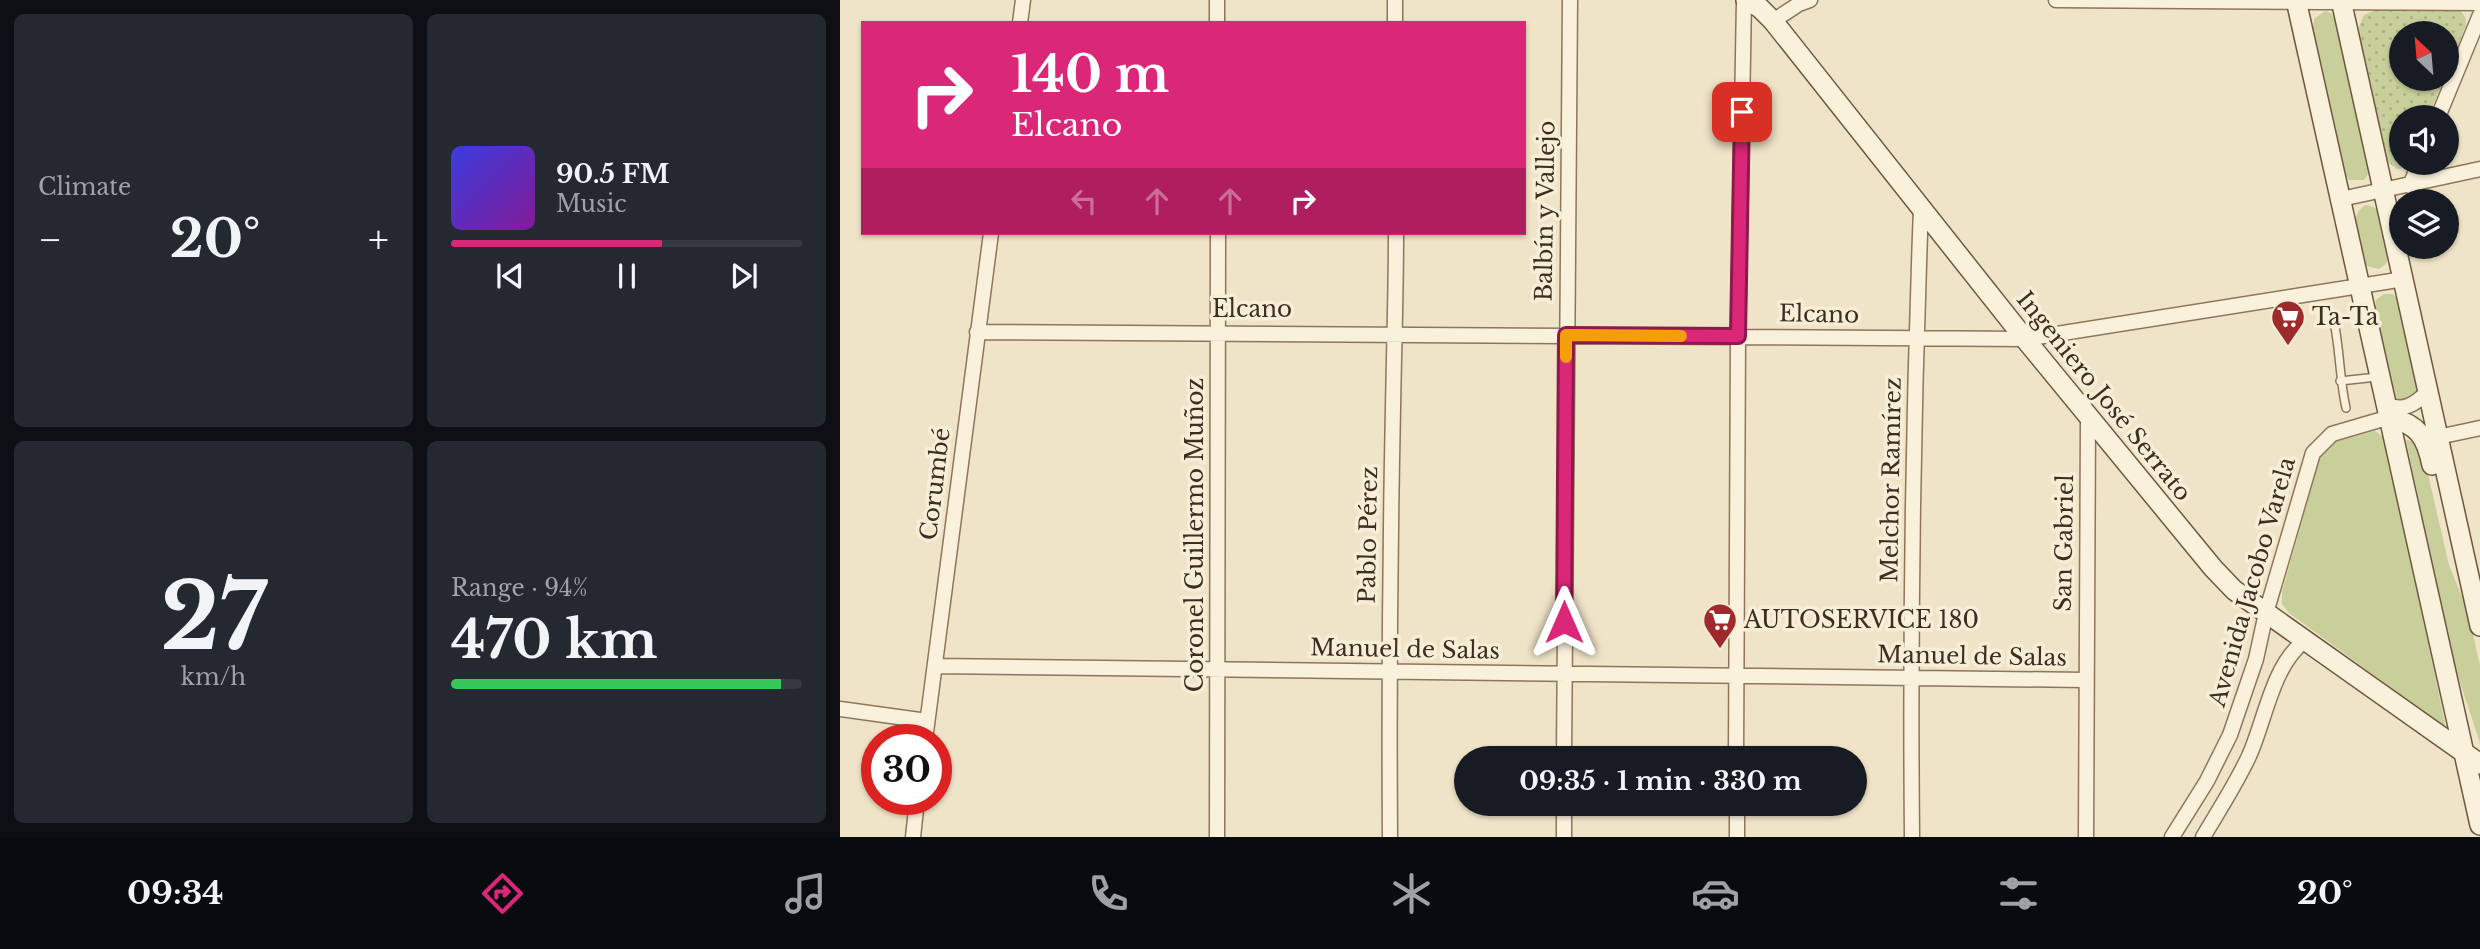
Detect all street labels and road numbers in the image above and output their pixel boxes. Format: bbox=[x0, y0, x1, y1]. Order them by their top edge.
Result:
street label: Balbín y Vallejo bbox=[1529, 120, 1561, 302]
street label: Ingeniero José Serrato bbox=[2011, 286, 2197, 506]
street label: Elcano bbox=[1212, 295, 1292, 323]
street label: Elcano bbox=[1779, 299, 1859, 329]
street label: Melchor Ramírez bbox=[1875, 377, 1907, 583]
street label: Coronel Guillermo Muñoz bbox=[1181, 378, 1209, 692]
street label: Corumbé bbox=[914, 426, 956, 542]
street label: Avenida Jacobo Varela bbox=[2203, 454, 2301, 711]
street label: Pablo Pérez bbox=[1353, 466, 1383, 604]
street label: San Gabriel bbox=[2049, 474, 2079, 612]
street label: Manuel de Salas bbox=[1310, 633, 1500, 665]
street label: Manuel de Salas bbox=[1877, 640, 2067, 672]

